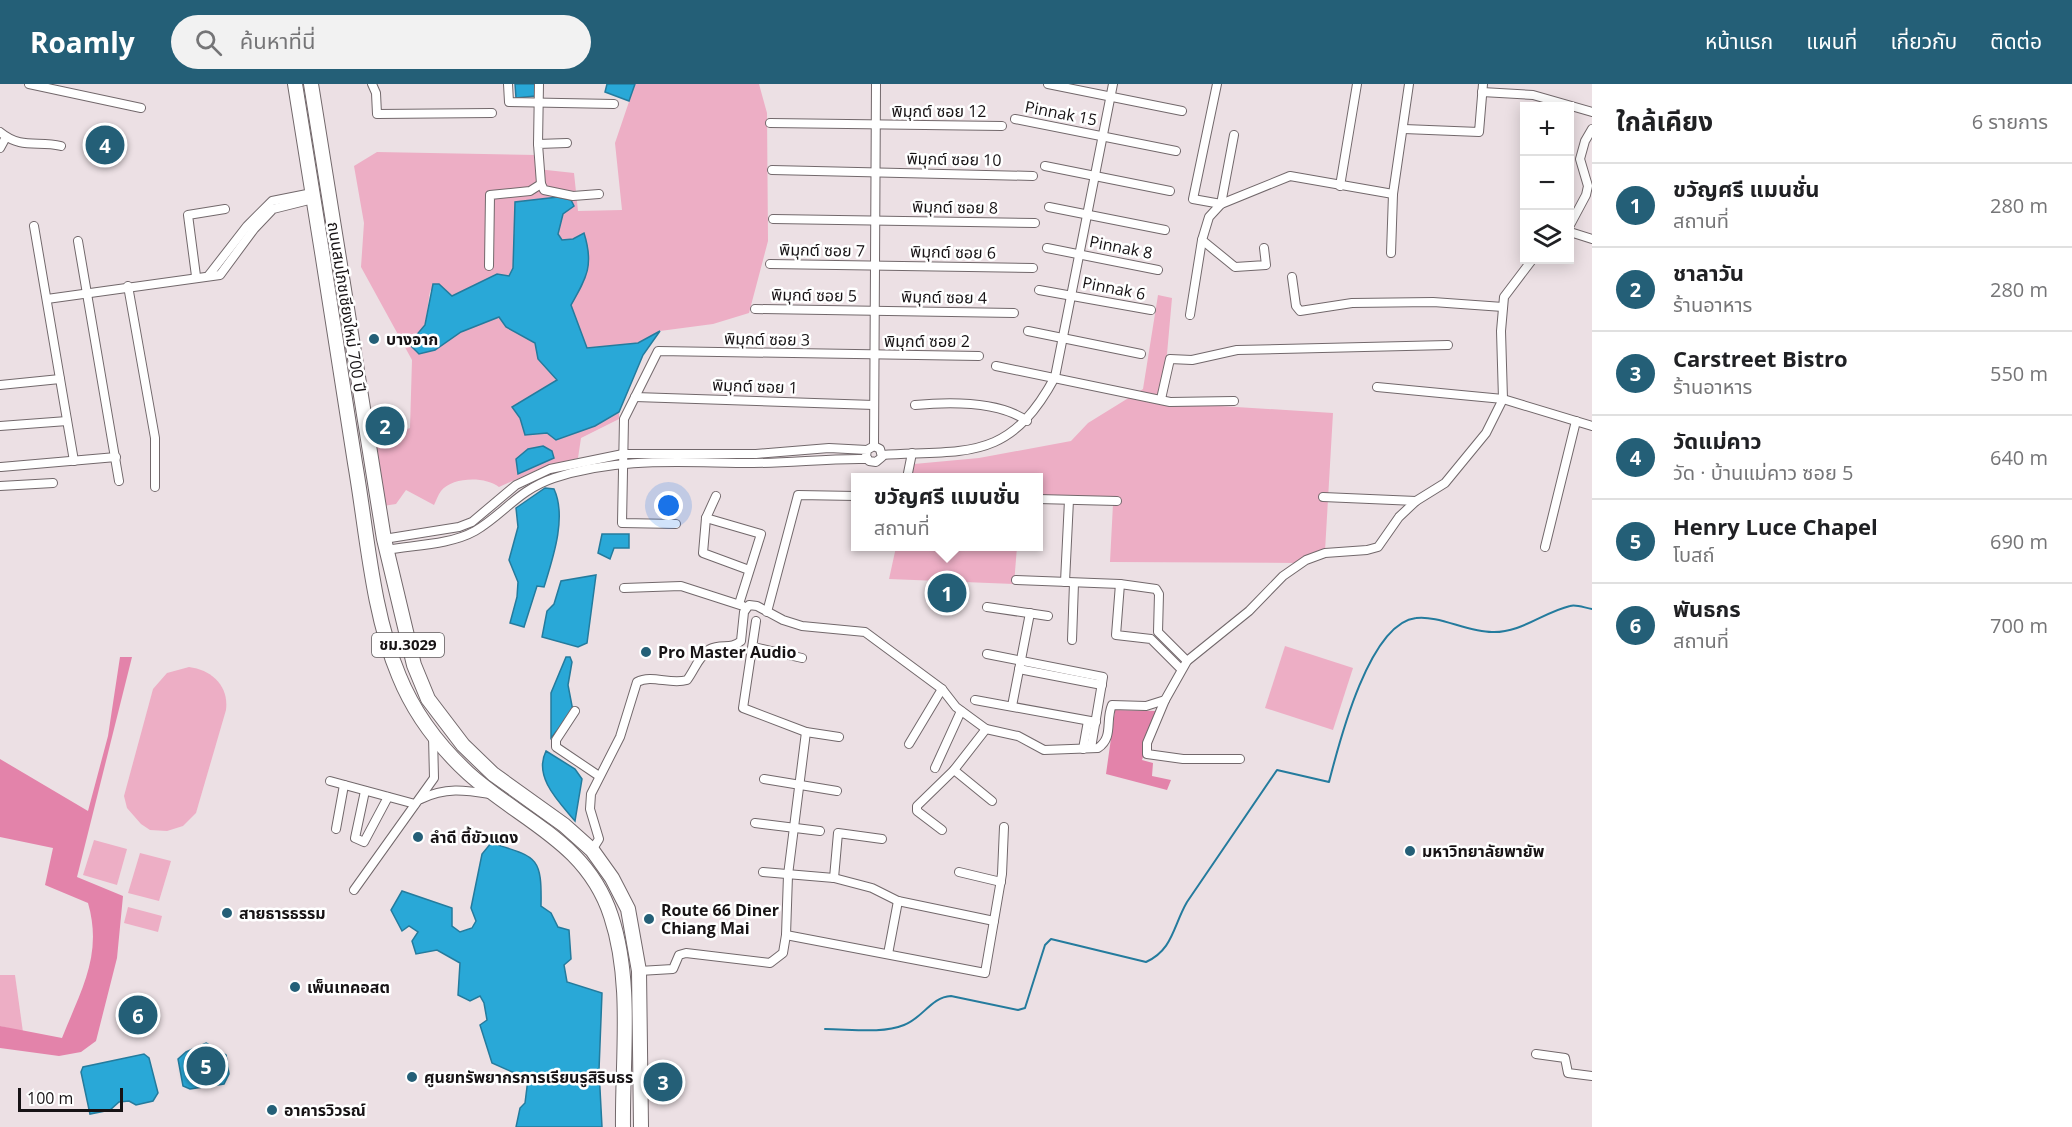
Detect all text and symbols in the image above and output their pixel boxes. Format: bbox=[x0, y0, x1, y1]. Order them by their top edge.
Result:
search box bbox=[171, 15, 591, 69]
text: Roamly bbox=[30, 23, 135, 61]
text: ค้นหาที่นี่ bbox=[240, 25, 315, 55]
icon: search bbox=[192, 26, 225, 59]
text: หน้าแรก bbox=[1705, 27, 1773, 55]
text: แผนที่ bbox=[1806, 27, 1857, 55]
text: เกี่ยวกับ bbox=[1890, 27, 1957, 55]
text: ติดต่อ bbox=[1990, 27, 2042, 55]
street label: Pinnak 15 bbox=[1023, 95, 1099, 131]
street label: พิมุกต์ ซอย 12 bbox=[892, 100, 986, 122]
map controls bbox=[1520, 102, 1574, 264]
button: + bbox=[1520, 102, 1574, 156]
text: ใกล้เคียง bbox=[1616, 103, 1713, 139]
text: 6 รายการ bbox=[1972, 108, 2048, 135]
pin: 4 bbox=[86, 122, 124, 168]
street label: พิมุกต์ ซอย 10 bbox=[906, 147, 1002, 171]
button: − bbox=[1520, 156, 1574, 210]
text: ขวัญศรี แมนชั่น bbox=[1673, 173, 1820, 203]
text: 1 bbox=[1630, 192, 1641, 219]
text: 280 m bbox=[1990, 192, 2048, 219]
street label: พิมุกต์ ซอย 8 bbox=[912, 195, 998, 219]
text: สถานที่ bbox=[1673, 207, 1729, 234]
button: layers bbox=[1520, 210, 1574, 264]
street label: ถนนสมโภชเชียงใหม่ 700 ปี bbox=[323, 220, 371, 394]
street label: Pinnak 8 bbox=[1088, 230, 1154, 264]
street label: พิมุกต์ ซอย 7 bbox=[779, 238, 865, 262]
street label: พิมุกต์ ซอย 6 bbox=[910, 240, 996, 264]
text: ชาลาวัน bbox=[1673, 257, 1744, 287]
street label: Pinnak 6 bbox=[1081, 271, 1147, 305]
text: 2 bbox=[1630, 276, 1641, 303]
text: 280 m bbox=[1990, 276, 2048, 303]
street label: พิมุกต์ ซอย 5 bbox=[771, 283, 857, 307]
street label: พิมุกต์ ซอย 4 bbox=[901, 285, 987, 309]
text: ร้านอาหาร bbox=[1673, 291, 1752, 318]
street label: พิมุกต์ ซอย 3 bbox=[724, 327, 810, 351]
place label: บางจาก bbox=[386, 328, 438, 350]
street label: พิมุกต์ ซอย 2 bbox=[884, 330, 970, 352]
marker: บางจาก bbox=[367, 332, 381, 346]
text: Carstreet Bistro bbox=[1673, 343, 1848, 373]
text: 3 bbox=[1630, 360, 1641, 387]
text: 550 m bbox=[1990, 360, 2048, 387]
text: ร้านอาหาร bbox=[1673, 373, 1752, 400]
street label: พิมุกต์ ซอย 1 bbox=[712, 374, 798, 398]
pin: 2 bbox=[366, 404, 404, 448]
text: วัดแม่คาว bbox=[1673, 425, 1762, 455]
text: 4 bbox=[1630, 444, 1641, 471]
text: 640 m bbox=[1990, 444, 2048, 471]
text: วัด · บ้านแม่คาว ซอย 5 bbox=[1673, 459, 1853, 486]
popup bbox=[851, 473, 1043, 551]
text: ขวัญศรี แมนชั่น bbox=[874, 480, 1020, 510]
your location bbox=[654, 491, 683, 520]
text: Henry Luce Chapel bbox=[1673, 511, 1878, 541]
text: สถานที่ bbox=[874, 514, 930, 541]
text: 5 bbox=[1630, 528, 1641, 555]
text: 690 m bbox=[1990, 528, 2048, 555]
text: โบสถ์ bbox=[1673, 541, 1715, 568]
pin: 1 bbox=[928, 570, 966, 616]
text: พันธกร bbox=[1673, 593, 1741, 623]
text: 6 bbox=[1630, 612, 1641, 639]
text: 700 m bbox=[1990, 612, 2048, 639]
text: สถานที่ bbox=[1673, 627, 1729, 654]
road number: ชม.3029 bbox=[372, 633, 444, 657]
place label: Pro Master Audio bbox=[658, 641, 796, 663]
marker: Pro Master Audio bbox=[639, 645, 653, 659]
place label: ลำดี ตี้ขัวแดง bbox=[430, 826, 518, 848]
marker: ลำดี ตี้ขัวแดง bbox=[411, 830, 425, 844]
place label: มหาวิทยาลัยพายัพ bbox=[1422, 840, 1545, 862]
marker: มหาวิทยาลัยพายัพ bbox=[1403, 844, 1417, 858]
place label: Route 66 Diner Chiang Mai bbox=[661, 899, 779, 939]
place label: สายธารธรรม bbox=[239, 902, 326, 924]
marker: สายธารธรรม bbox=[220, 906, 234, 920]
marker: Route 66 Diner Chiang Mai bbox=[642, 912, 656, 926]
place label: เพ็นเทคอสต bbox=[307, 976, 390, 998]
marker: เพ็นเทคอสต bbox=[288, 980, 302, 994]
pin: 6 bbox=[118, 992, 158, 1038]
pin: 5 bbox=[186, 1044, 226, 1088]
pin: 3 bbox=[644, 1060, 682, 1104]
place label: ศูนยทรัพยากรการเรียนรูสิรินธร bbox=[424, 1066, 633, 1088]
marker: ศูนยทรัพยากรการเรียนรูสิรินธร bbox=[405, 1070, 419, 1084]
scale bar bbox=[18, 1085, 123, 1112]
text: 100 m bbox=[27, 1087, 73, 1109]
place label: อาคารวิวรณ์ bbox=[284, 1099, 366, 1121]
marker: อาคารวิวรณ์ bbox=[265, 1103, 279, 1117]

